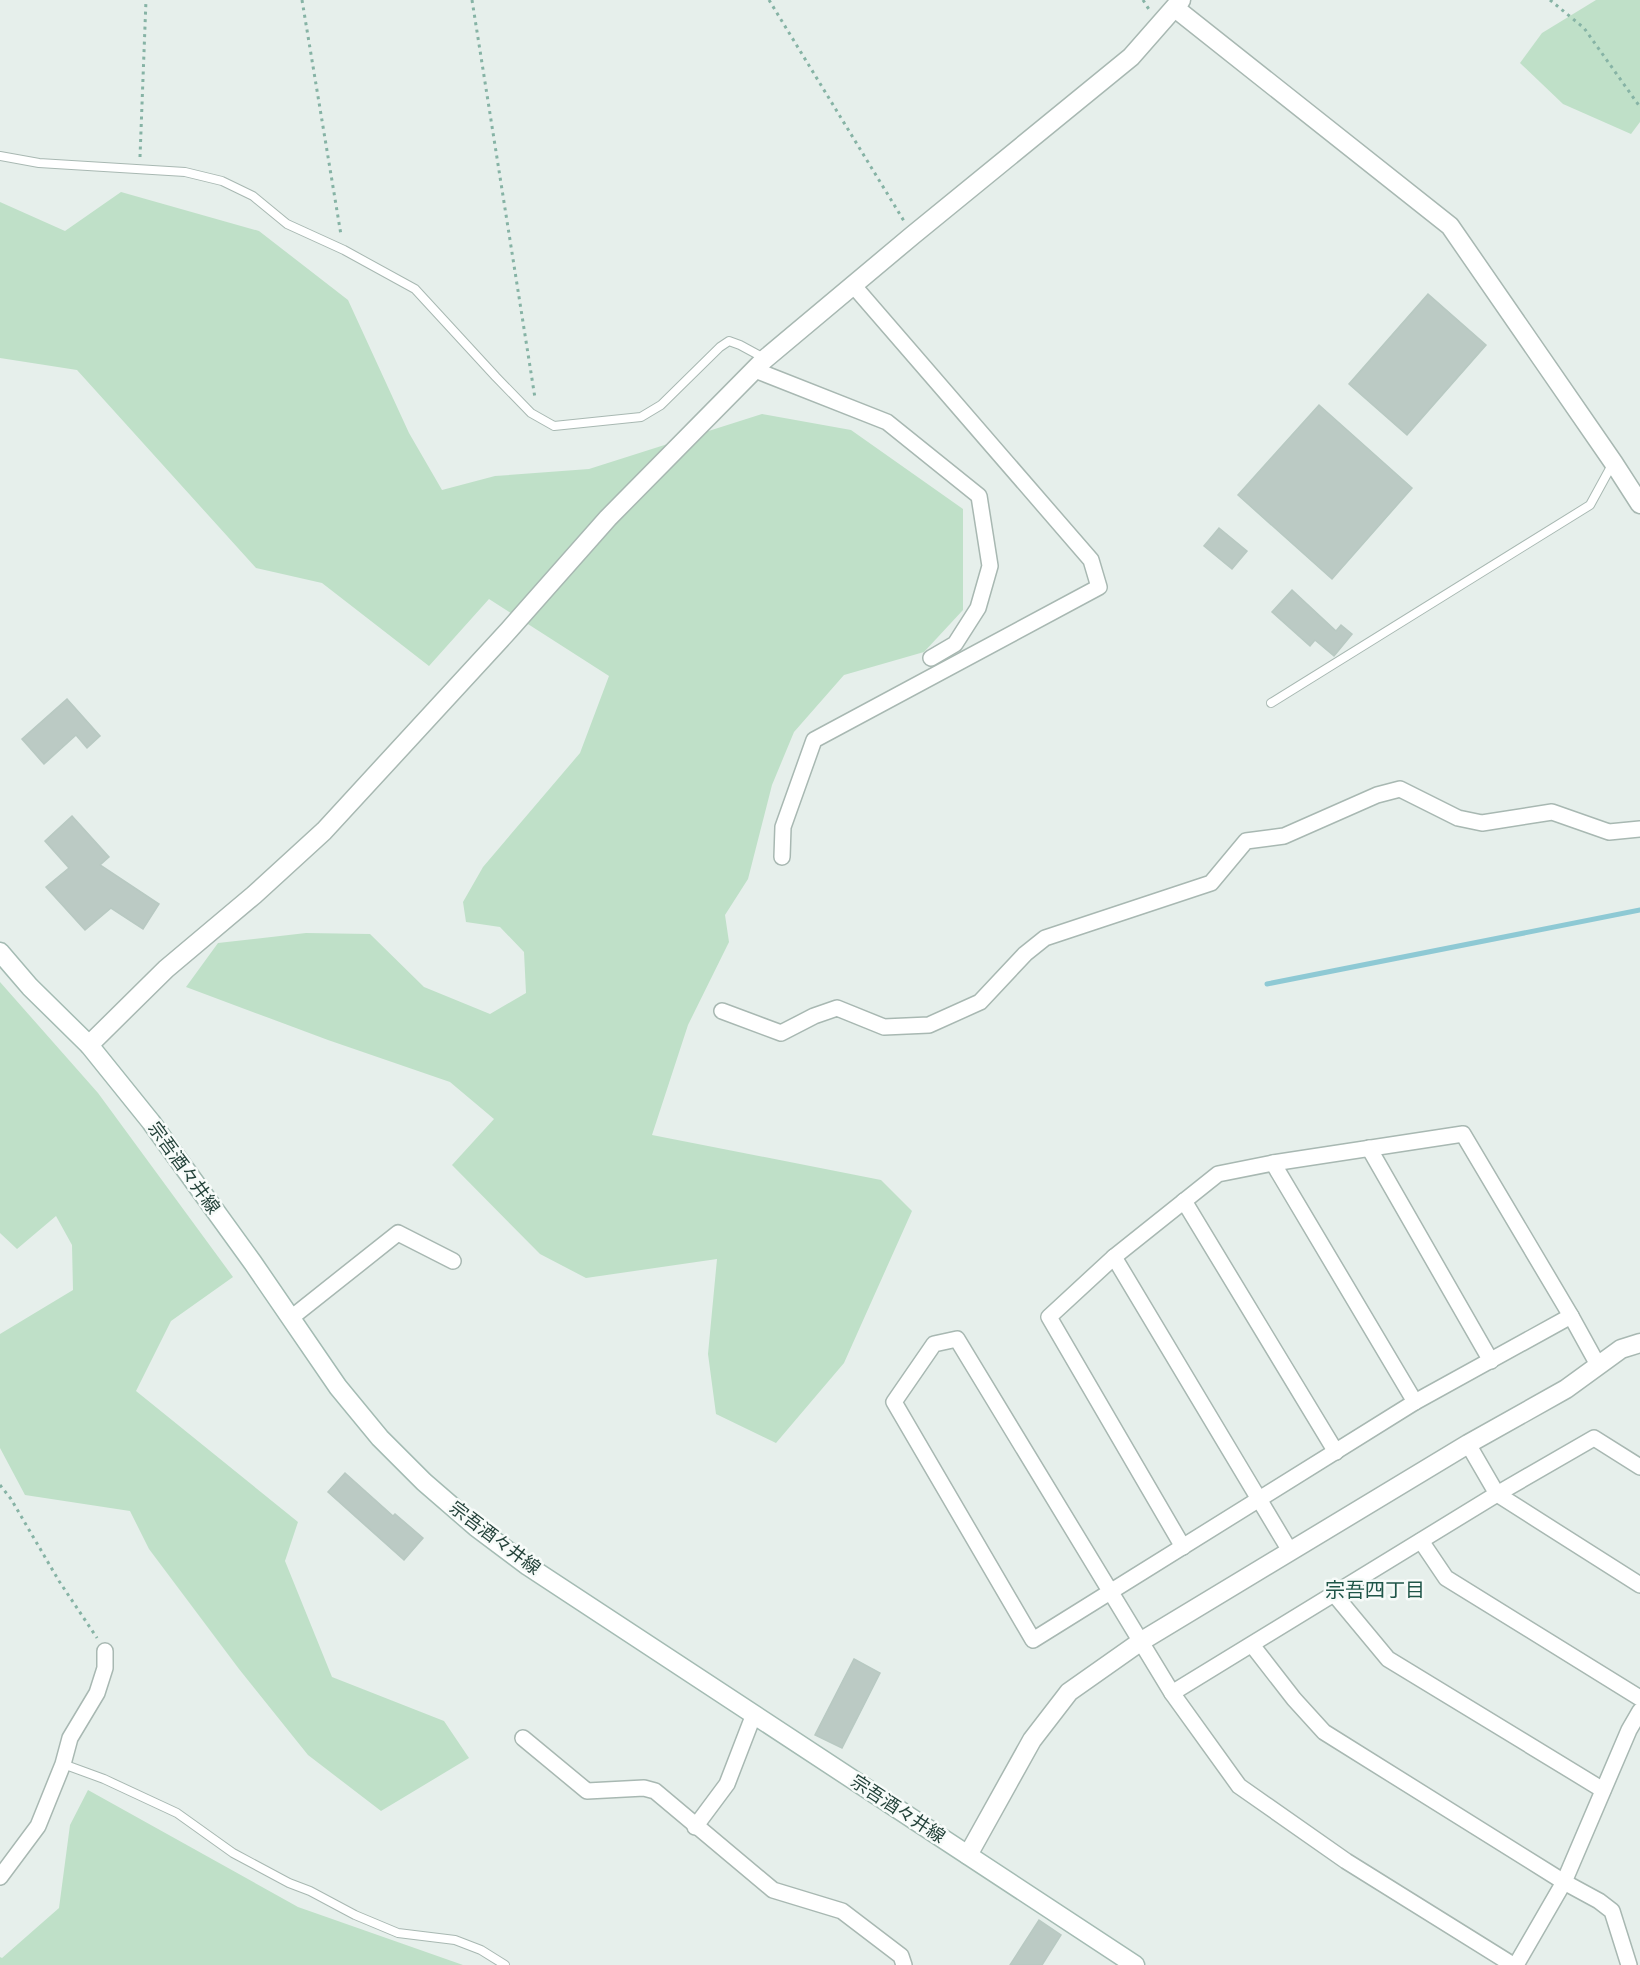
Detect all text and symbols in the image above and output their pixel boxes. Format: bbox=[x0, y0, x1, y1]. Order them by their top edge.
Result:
street label: 宗吾酒々井線 bbox=[142, 1117, 226, 1219]
street label: 宗吾酒々井線 bbox=[444, 1495, 546, 1581]
district label: 宗吾四丁目 bbox=[1325, 1576, 1425, 1605]
street label: 宗吾酒々井線 bbox=[846, 1769, 950, 1849]

